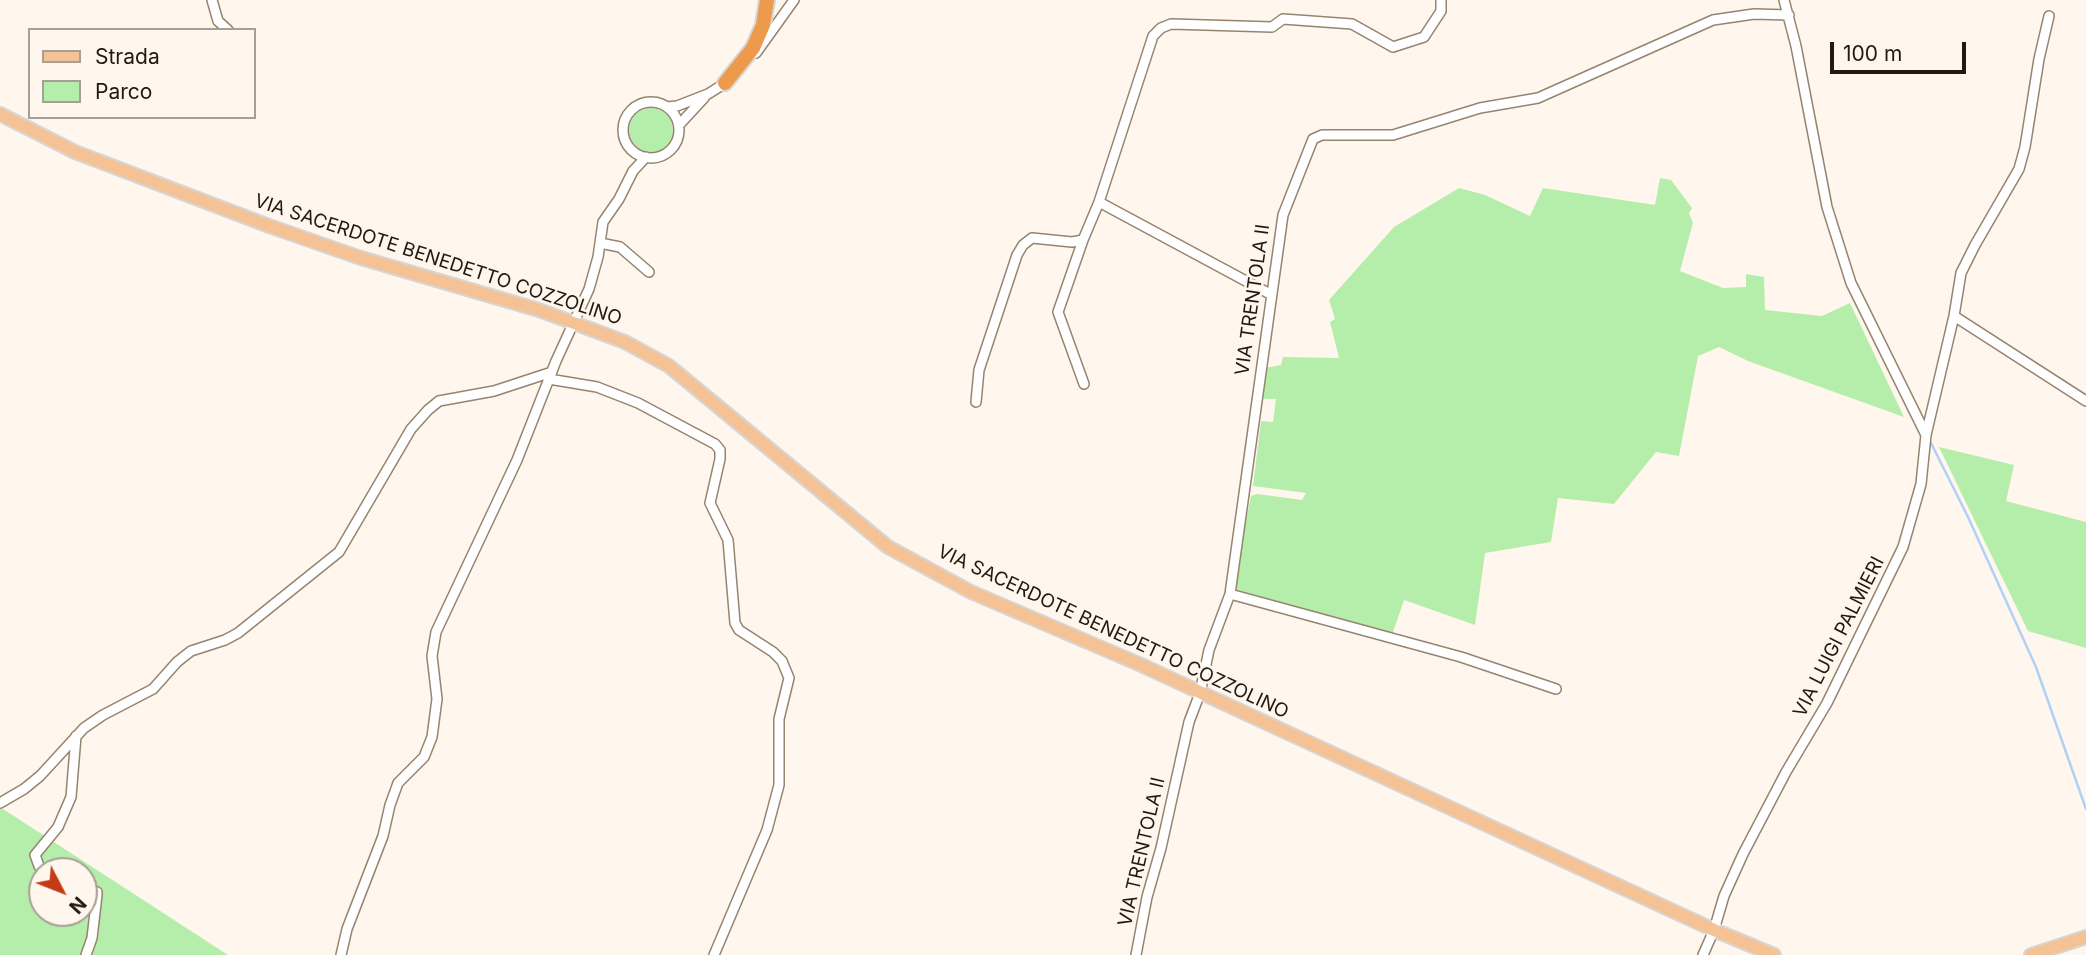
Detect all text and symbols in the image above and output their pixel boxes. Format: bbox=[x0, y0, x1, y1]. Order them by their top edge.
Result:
legend bbox=[28, 28, 256, 119]
scale bar bbox=[1834, 28, 1970, 72]
text: 100 m bbox=[1843, 41, 1902, 66]
text: Strada bbox=[95, 44, 160, 69]
text: Parco bbox=[95, 79, 152, 104]
street label: VIA SACERDOTE BENEDETTO COZZOLINO bbox=[251, 190, 625, 330]
street label: VIA TRENTOLA II bbox=[1231, 223, 1275, 377]
street label: VIA SACERDOTE BENEDETTO COZZOLINO bbox=[934, 540, 1292, 724]
street label: VIA LUIGI PALMIERI bbox=[1789, 553, 1889, 721]
street label: VIA TRENTOLA II bbox=[1114, 775, 1170, 929]
north arrow bbox=[28, 857, 98, 927]
text: N bbox=[64, 892, 91, 918]

